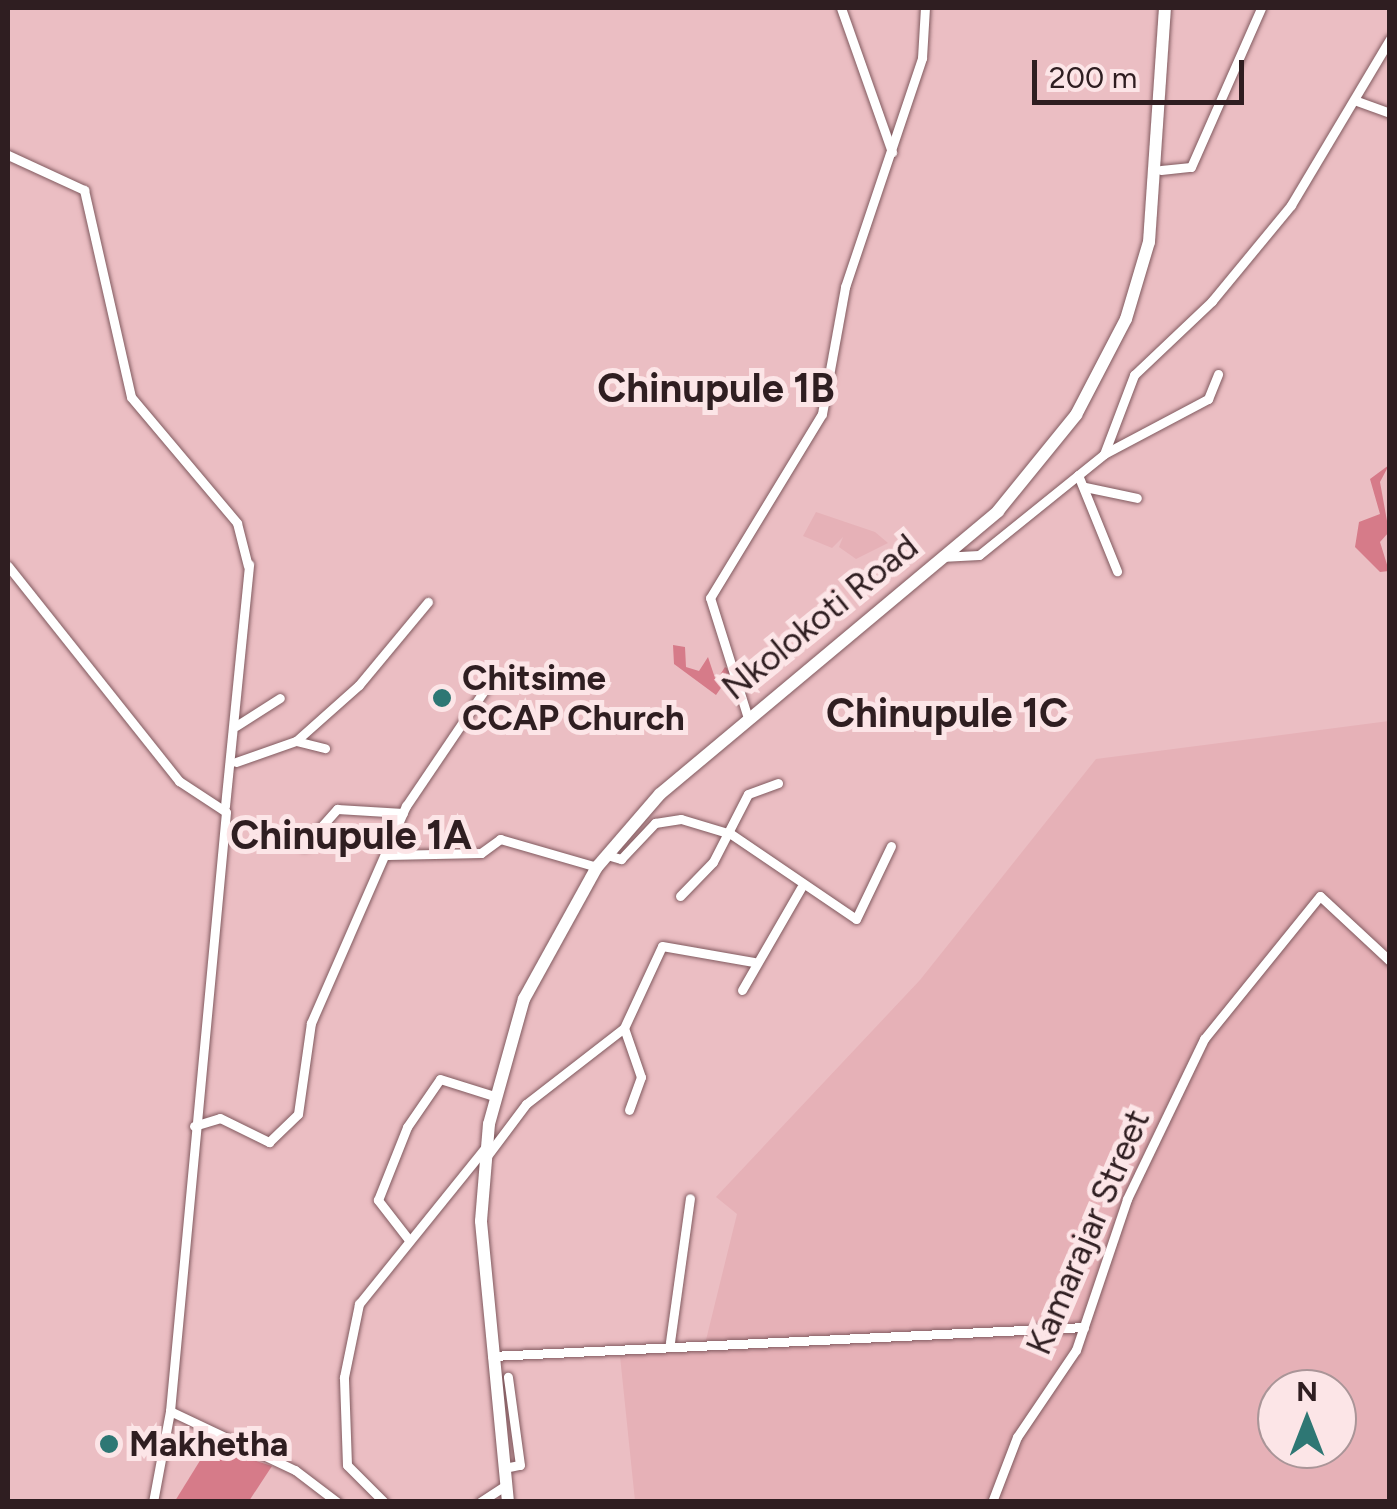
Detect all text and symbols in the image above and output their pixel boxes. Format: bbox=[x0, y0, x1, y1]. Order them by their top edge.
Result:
scale bar bbox=[1037, 40, 1250, 102]
text: 200 m bbox=[1049, 59, 1137, 96]
district label: Chinupule 1B bbox=[597, 364, 835, 412]
street label: Nkolokoti Road bbox=[714, 525, 926, 709]
place label: Chitsime CCAP Church bbox=[462, 657, 685, 739]
marker: Chitsime CCAP Church bbox=[431, 687, 453, 709]
district label: Chinupule 1C bbox=[826, 689, 1068, 737]
district label: Chinupule 1A bbox=[230, 811, 472, 859]
street label: Kamarajar Street bbox=[1017, 1103, 1159, 1361]
north arrow bbox=[1257, 1369, 1357, 1469]
text: N bbox=[1296, 1374, 1318, 1408]
place label: Makhetha bbox=[129, 1423, 288, 1465]
marker: Makhetha bbox=[98, 1433, 120, 1455]

